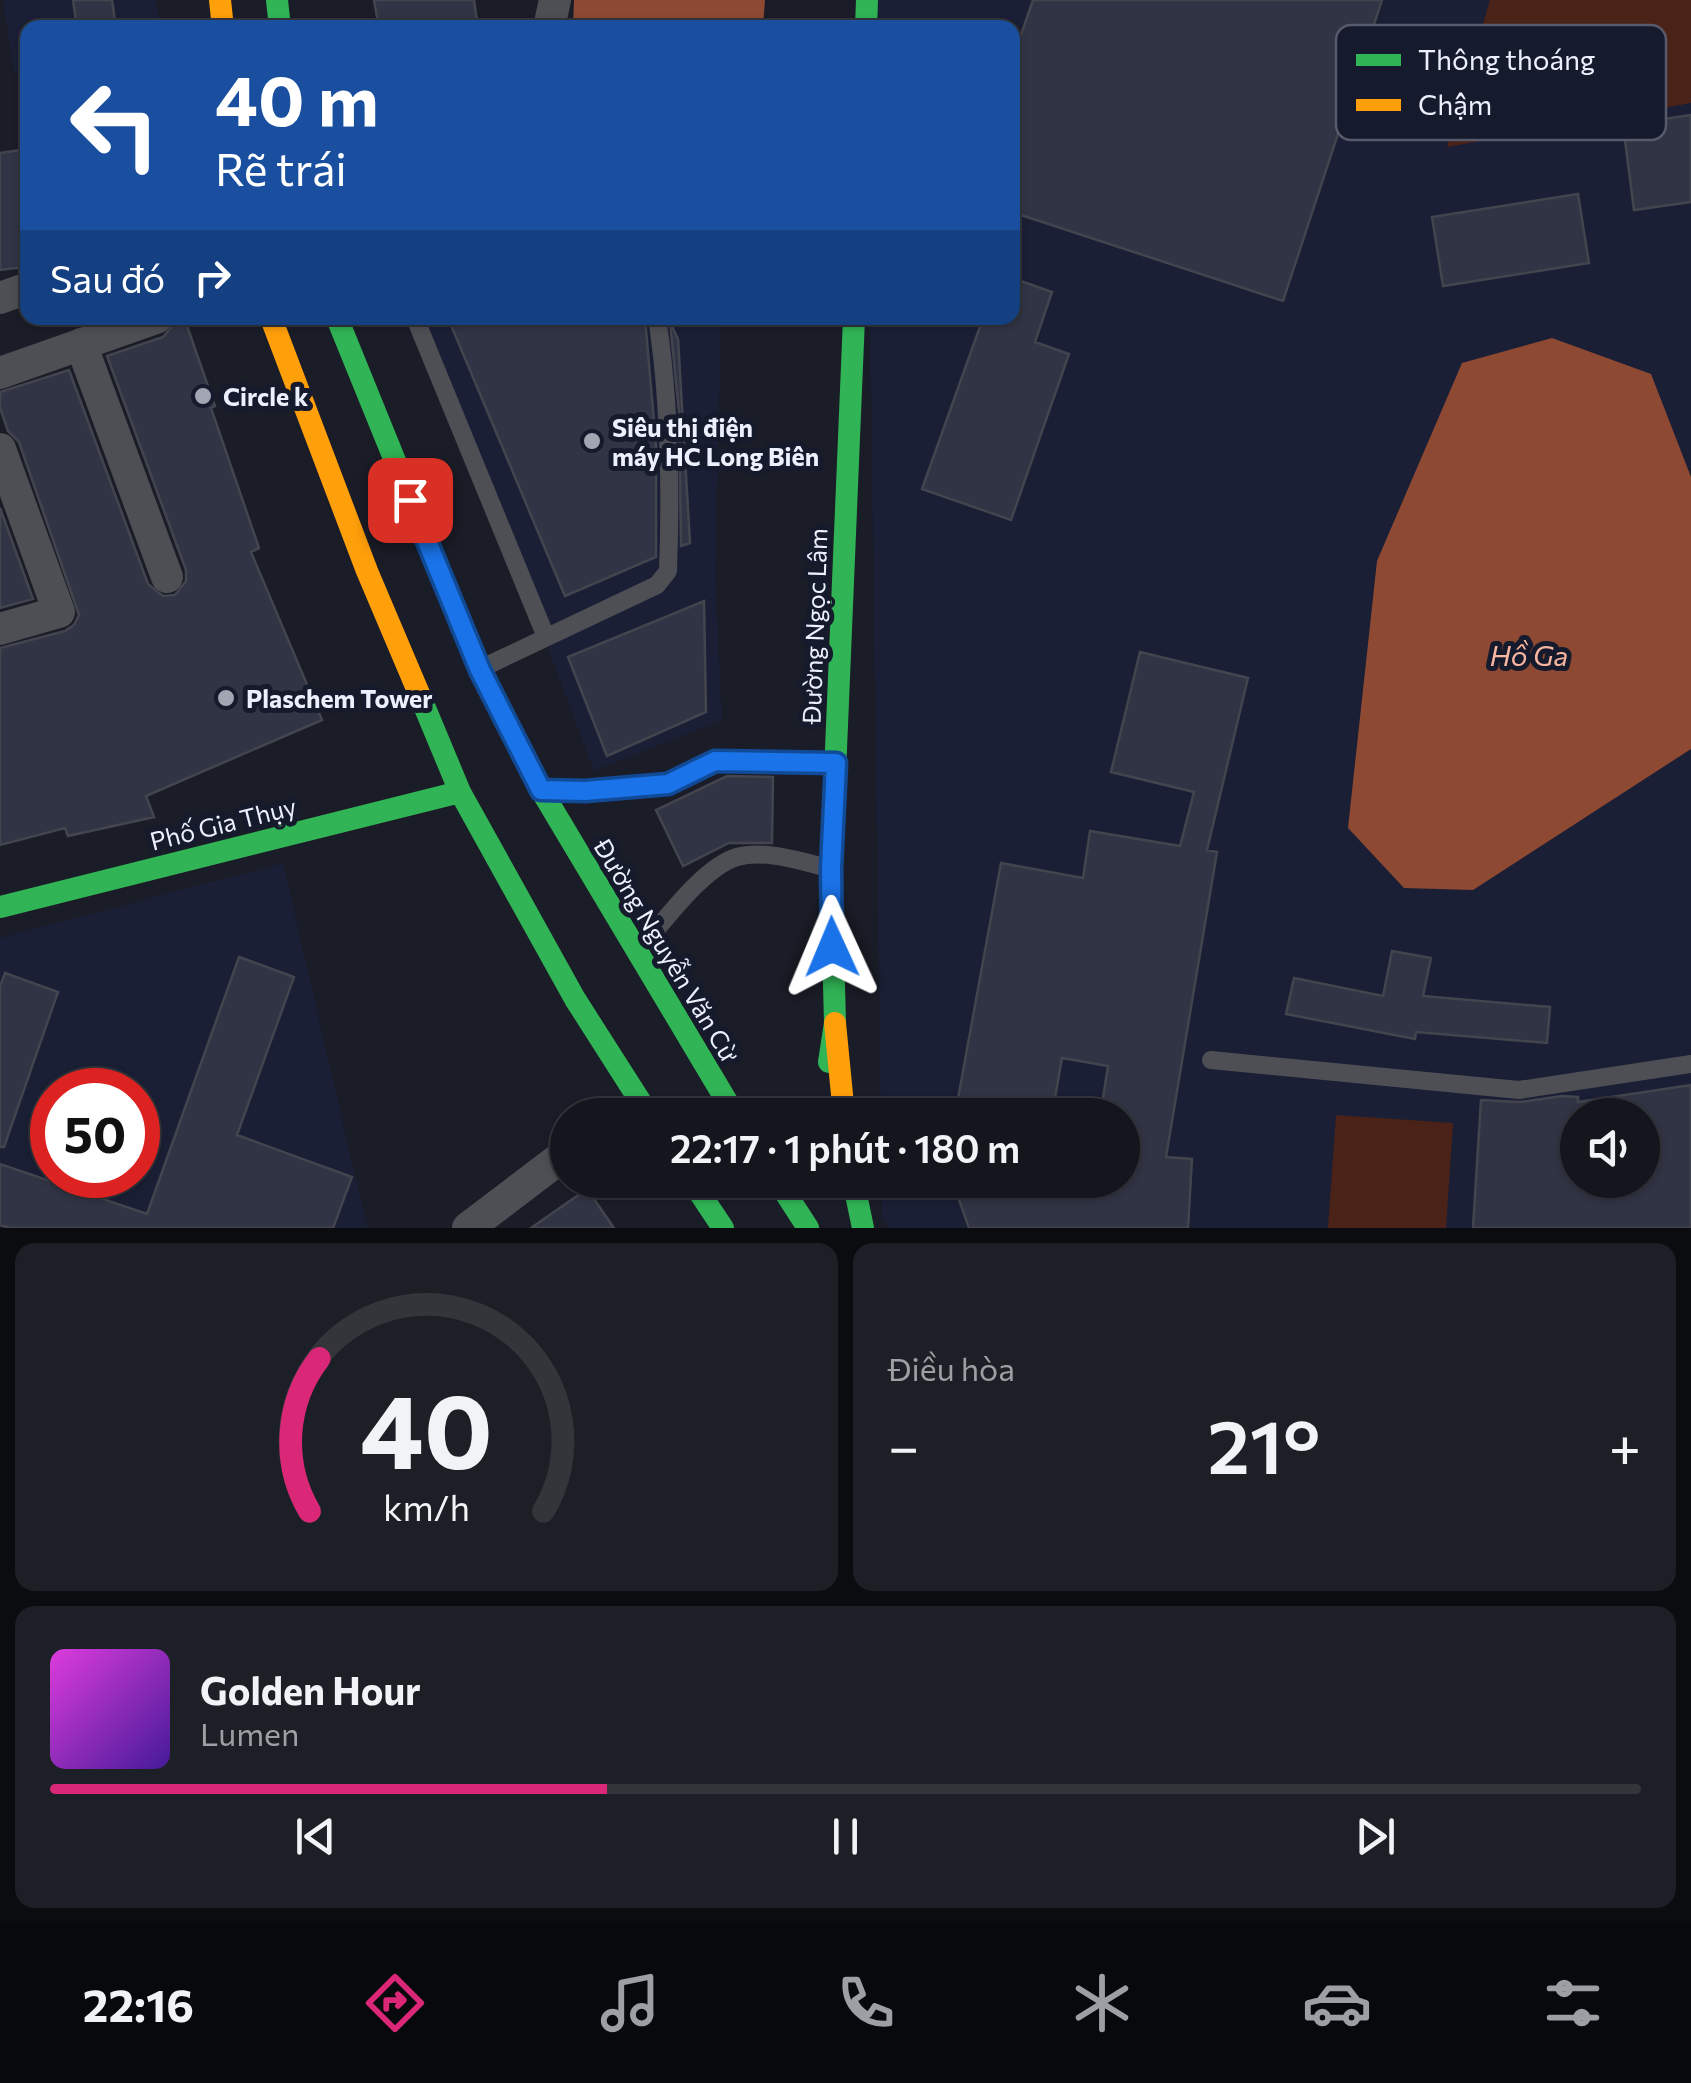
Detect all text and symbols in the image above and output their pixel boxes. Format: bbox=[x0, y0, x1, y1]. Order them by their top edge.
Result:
legend bbox=[1336, 25, 1666, 140]
text: Thông thoáng bbox=[1418, 42, 1595, 76]
text: 40 m bbox=[215, 55, 379, 140]
icon: left bbox=[50, 60, 180, 190]
text: Chậm bbox=[1418, 87, 1492, 121]
text: Rẽ trái bbox=[215, 140, 347, 195]
icon: right bbox=[185, 250, 240, 305]
text: Sau đó bbox=[50, 254, 165, 301]
place label: Circle k bbox=[223, 381, 309, 411]
marker: Circle k bbox=[192, 385, 214, 407]
place label: Siêu thị điện máy HC Long Biên bbox=[612, 412, 819, 471]
marker: Siêu thị điện máy HC Long Biên bbox=[581, 430, 603, 452]
pin bbox=[368, 458, 453, 543]
icon: arrive bbox=[383, 473, 438, 528]
street label: Đường Ngọc Lâm bbox=[796, 528, 832, 725]
water label: Hồ Ga bbox=[1490, 638, 1568, 672]
place label: Plaschem Tower bbox=[246, 683, 433, 713]
marker: Plaschem Tower bbox=[215, 687, 237, 709]
street label: Phố Gia Thụy bbox=[147, 790, 299, 856]
street label: Đường Nguyễn Văn Cừ bbox=[588, 832, 746, 1067]
position arrow bbox=[780, 895, 884, 999]
speed limit sign: 50 bbox=[30, 1068, 160, 1198]
map controls bbox=[1560, 1098, 1660, 1198]
button: sound bbox=[1560, 1098, 1660, 1198]
text: 22:17 · 1 phút · 180 m bbox=[670, 1124, 1020, 1171]
text: Điều hòa bbox=[888, 1348, 1015, 1388]
text: 40 bbox=[360, 1363, 493, 1490]
text: 21° bbox=[1207, 1398, 1320, 1489]
text: − bbox=[888, 1411, 919, 1478]
text: + bbox=[1609, 1411, 1641, 1478]
text: km/h bbox=[383, 1485, 470, 1528]
text: Golden Hour bbox=[200, 1666, 421, 1713]
text: Lumen bbox=[200, 1713, 299, 1753]
icon: previous bbox=[288, 1809, 343, 1864]
icon: pause bbox=[818, 1809, 873, 1864]
icon: next bbox=[1348, 1809, 1403, 1864]
icon: directions bbox=[360, 1968, 430, 2038]
icon: music bbox=[595, 1968, 665, 2038]
icon: phone bbox=[831, 1968, 901, 2038]
icon: climate bbox=[1067, 1968, 1137, 2038]
icon: car bbox=[1302, 1968, 1372, 2038]
icon: filters bbox=[1538, 1968, 1608, 2038]
text: 22:16 bbox=[83, 1976, 194, 2031]

